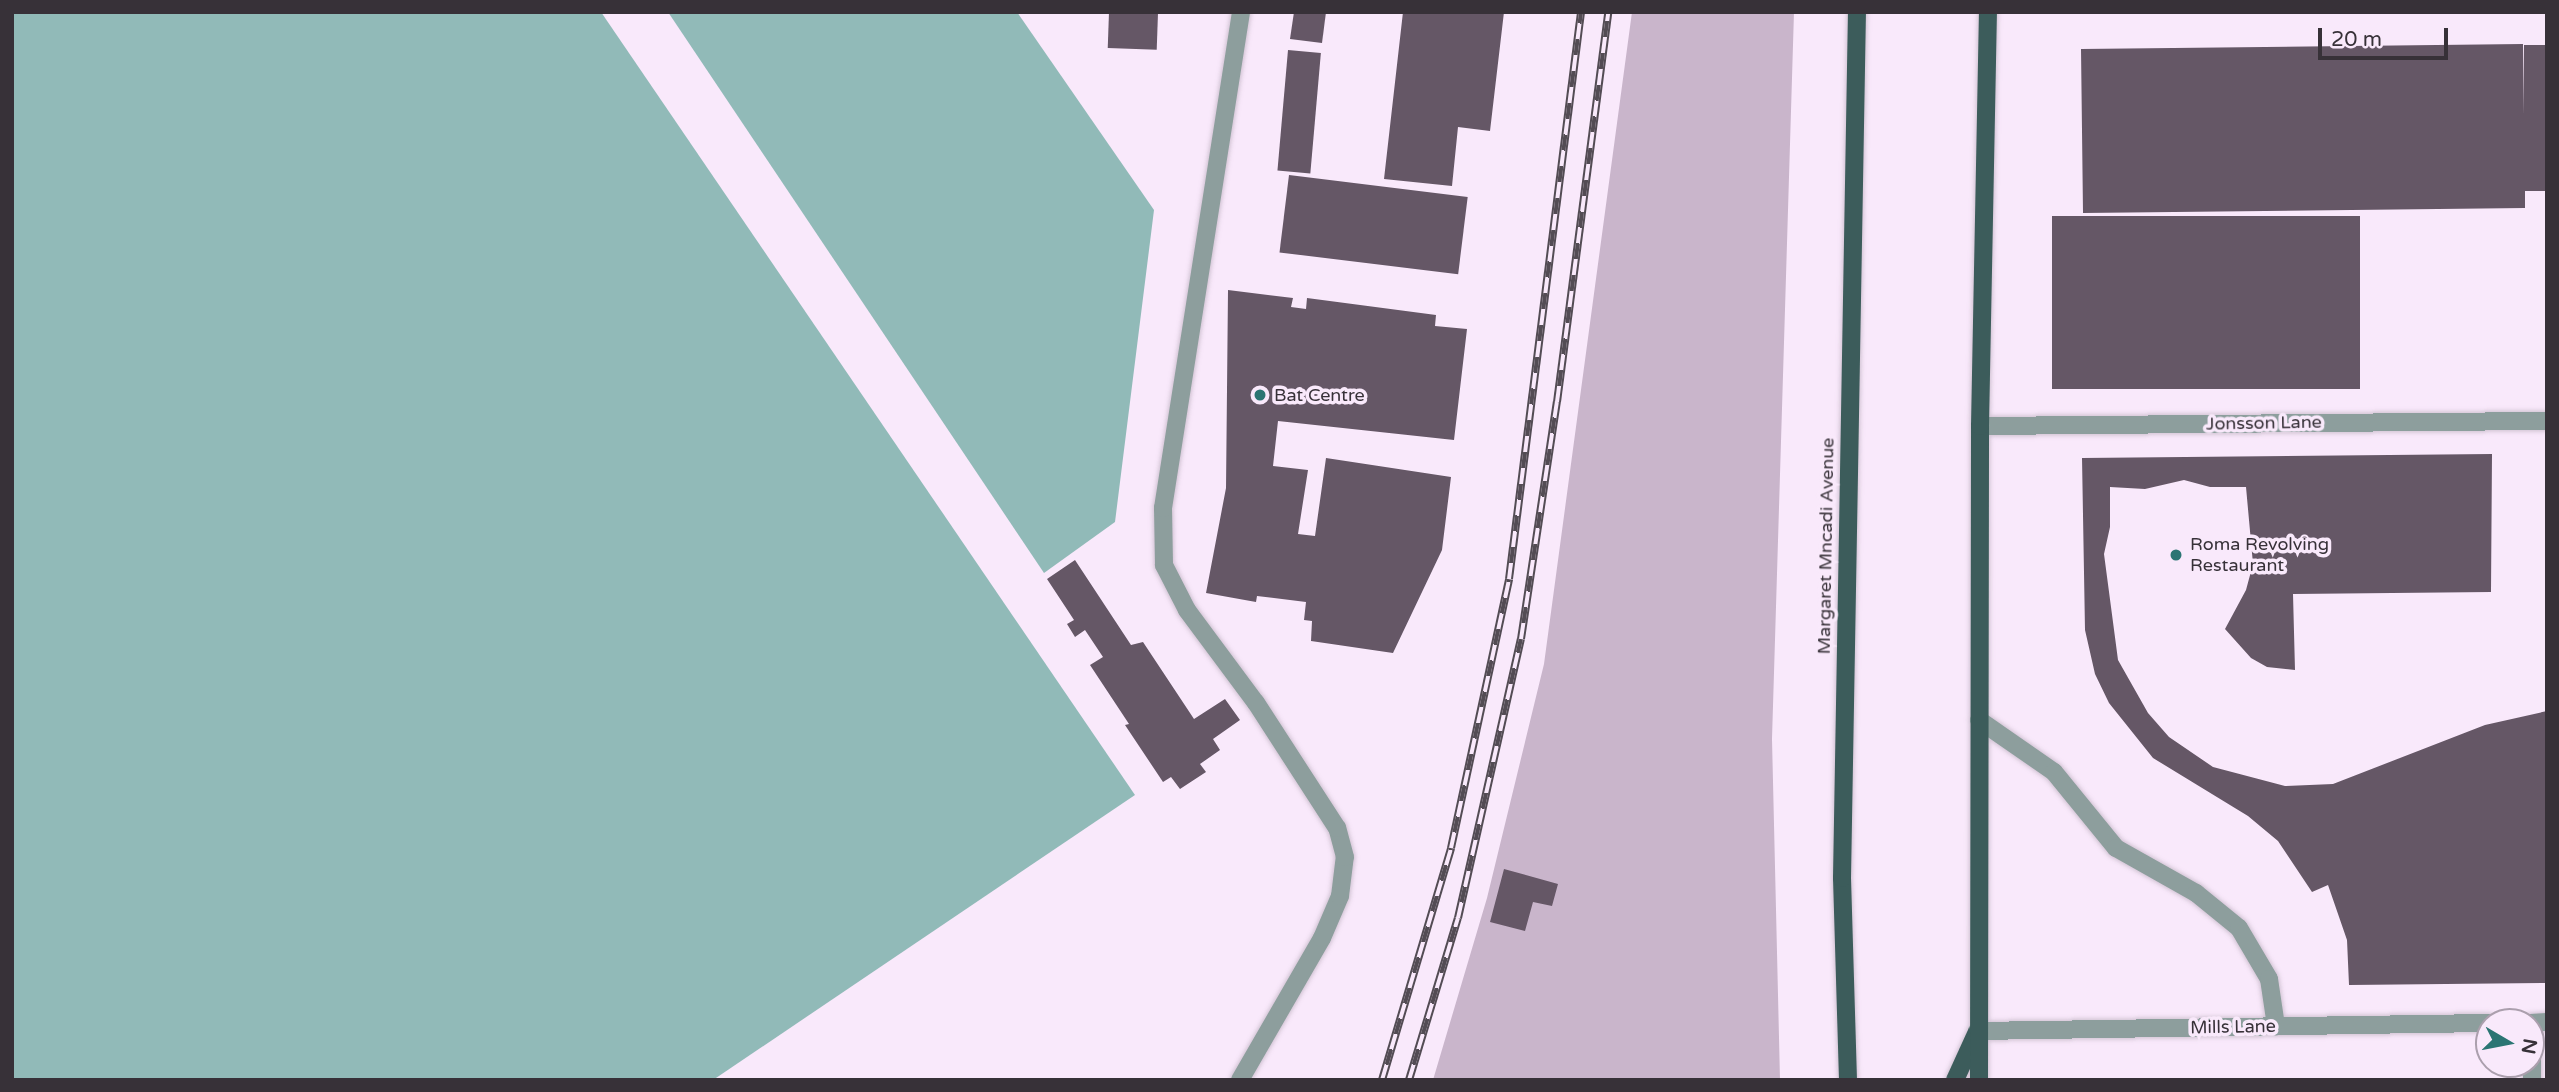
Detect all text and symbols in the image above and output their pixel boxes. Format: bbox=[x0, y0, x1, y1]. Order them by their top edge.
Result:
scale bar bbox=[2321, 14, 2450, 58]
text: 20 m bbox=[2331, 27, 2382, 52]
place label: Bat Centre bbox=[1274, 384, 1365, 406]
marker: Bat Centre bbox=[1252, 387, 1268, 403]
street label: Jonsson Lane bbox=[2206, 411, 2322, 435]
street label: Margaret Mncadi Avenue bbox=[1813, 437, 1839, 655]
place label: Roma Revolving Restaurant bbox=[2190, 534, 2329, 576]
marker: Roma Revolving Restaurant bbox=[2168, 547, 2184, 563]
north arrow bbox=[2475, 1008, 2545, 1078]
street label: Mills Lane bbox=[2190, 1015, 2276, 1039]
text: N bbox=[2517, 1037, 2541, 1056]

